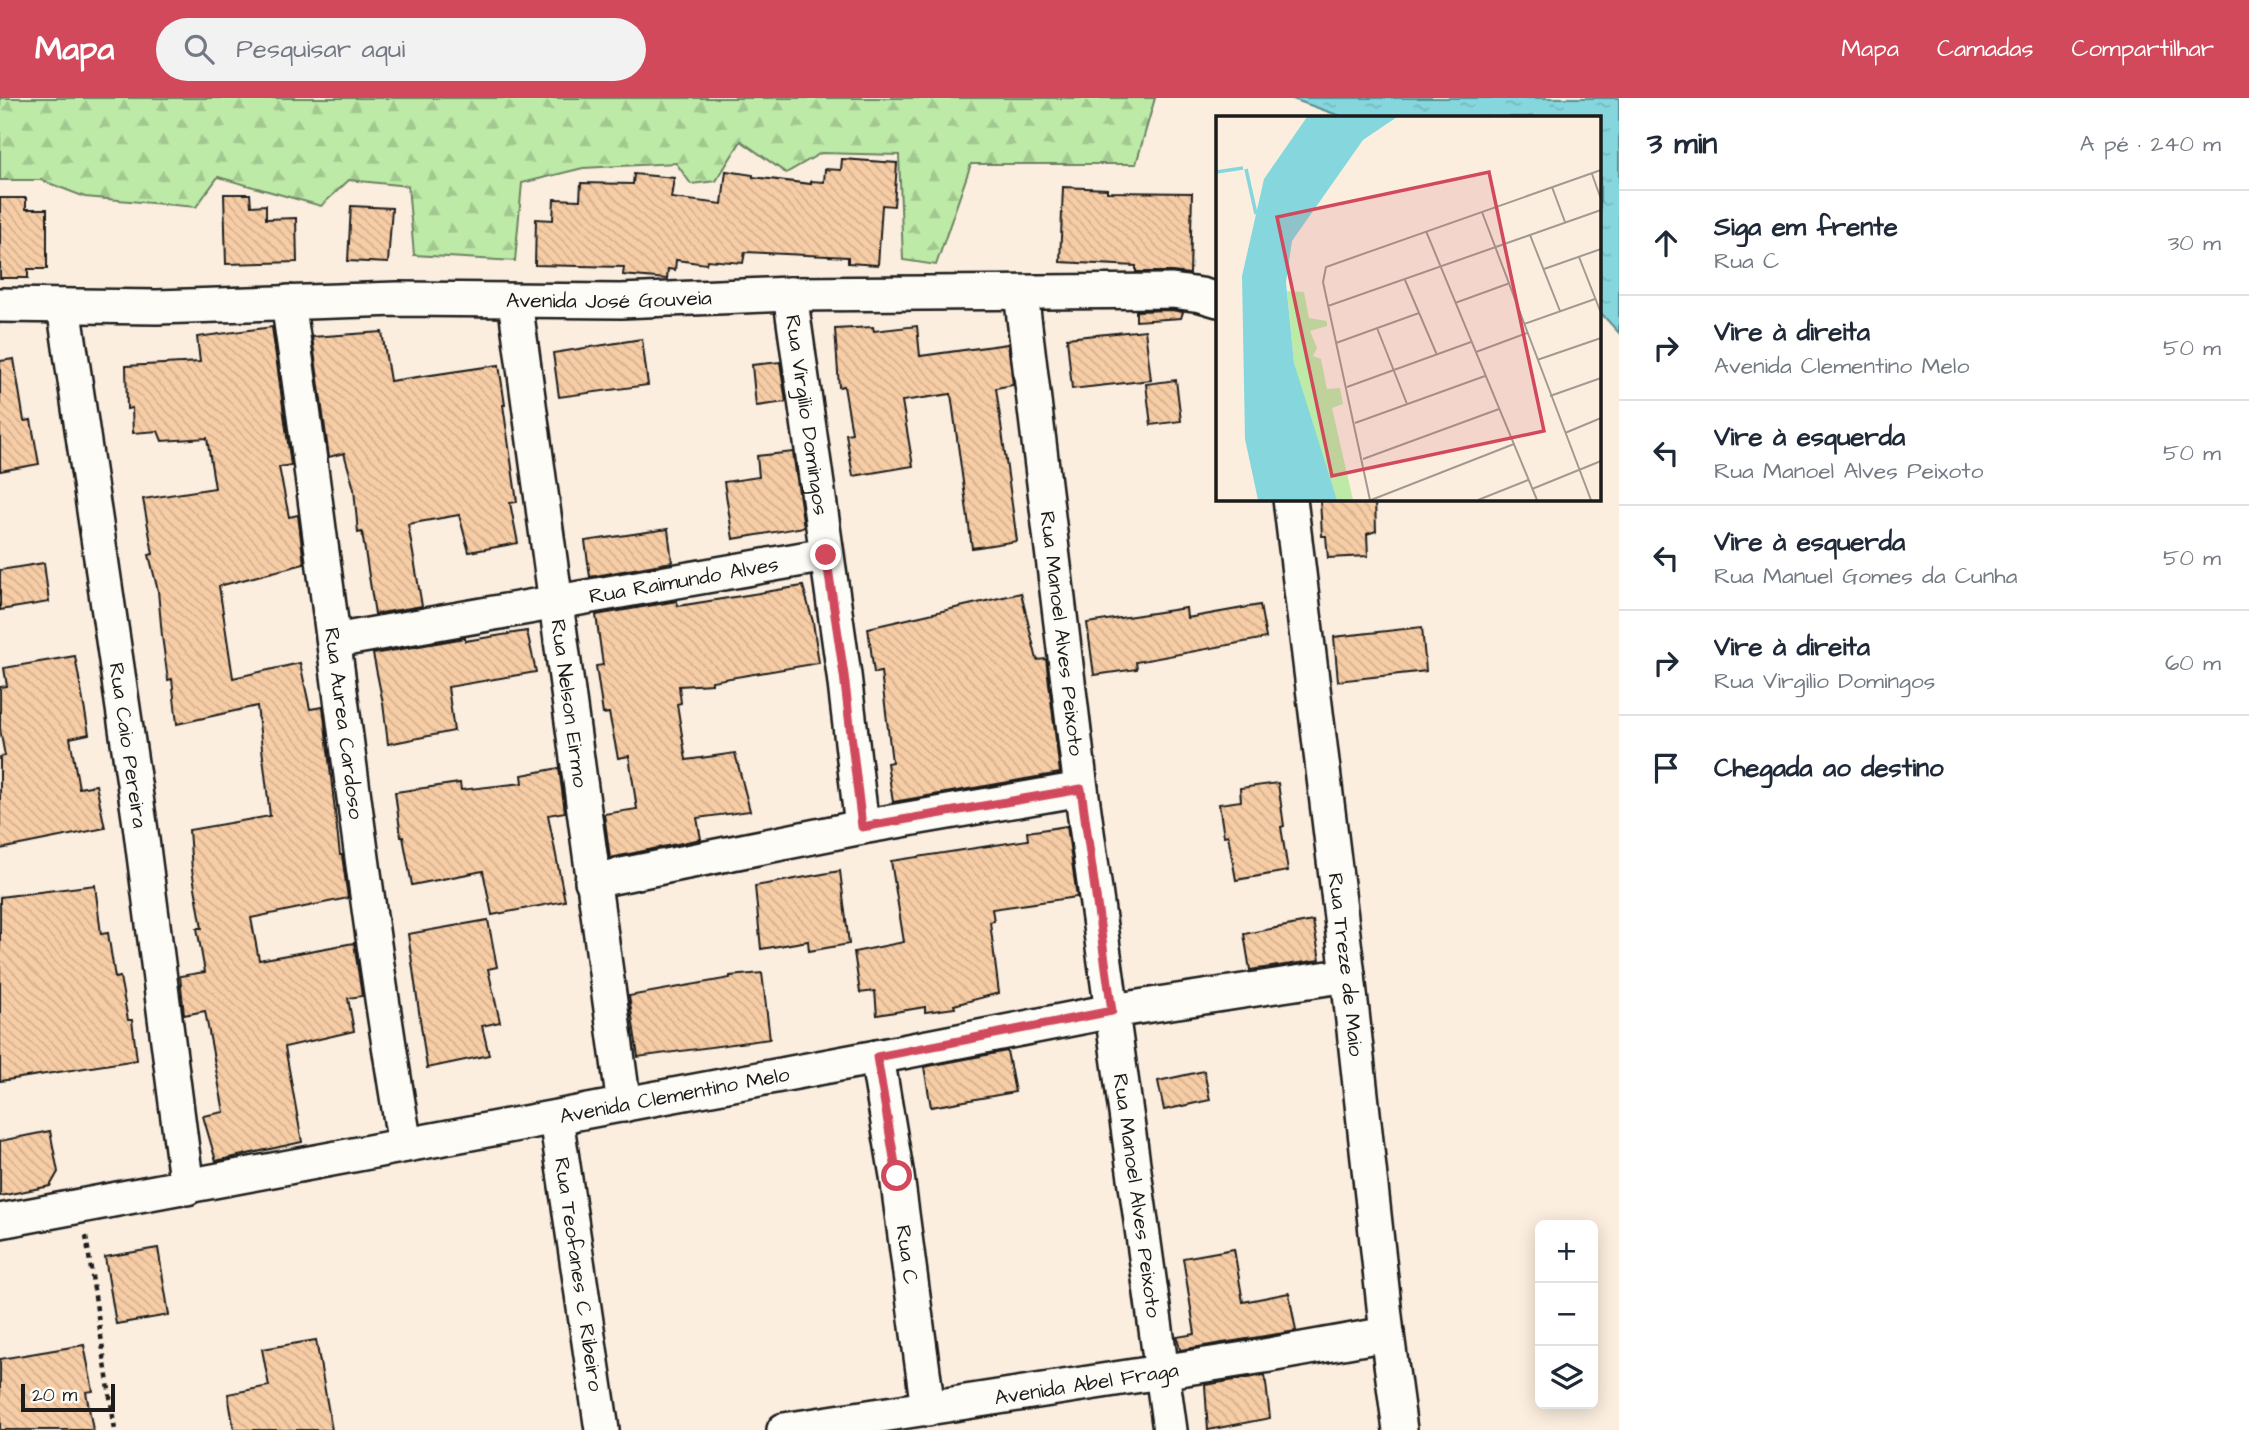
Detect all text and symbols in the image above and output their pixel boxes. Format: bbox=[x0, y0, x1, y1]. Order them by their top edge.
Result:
search box bbox=[156, 18, 646, 81]
text: Mapa bbox=[35, 26, 114, 72]
icon: search bbox=[180, 30, 218, 68]
text: Pesquisar aqui bbox=[236, 31, 405, 67]
text: Mapa bbox=[1841, 32, 1899, 66]
text: Camadas bbox=[1937, 32, 2034, 66]
text: Compartilhar bbox=[2072, 32, 2214, 66]
inset map bbox=[1216, 116, 1602, 500]
text: 3 min bbox=[1647, 123, 1717, 165]
text: A pé · 240 m bbox=[2080, 128, 2221, 160]
text: Siga em frente bbox=[1714, 209, 1898, 245]
icon: ahead bbox=[1647, 224, 1685, 262]
text: 30 m bbox=[2168, 227, 2221, 259]
text: Rua C bbox=[1714, 245, 1779, 277]
street label: Avenida José Gouveia bbox=[506, 283, 713, 316]
street label: Rua Virgilio Domingos bbox=[779, 313, 836, 517]
text: Vire à direita bbox=[1714, 314, 1870, 350]
icon: right bbox=[1647, 329, 1685, 367]
text: 50 m bbox=[2163, 332, 2221, 364]
text: Avenida Clementino Melo bbox=[1714, 350, 1969, 382]
text: Vire à esquerda bbox=[1714, 419, 1905, 455]
icon: left bbox=[1647, 434, 1685, 472]
text: 50 m bbox=[2163, 437, 2221, 469]
text: Rua Manoel Alves Peixoto bbox=[1714, 455, 1984, 487]
street label: Rua Manoel Alves Peixoto bbox=[1033, 510, 1091, 758]
text: Vire à esquerda bbox=[1714, 524, 1905, 560]
route end bbox=[810, 539, 841, 570]
icon: left bbox=[1647, 539, 1685, 577]
text: 50 m bbox=[2163, 542, 2221, 574]
street label: Rua Raimundo Alves bbox=[587, 549, 781, 611]
text: Rua Manuel Gomes da Cunha bbox=[1714, 560, 2017, 592]
street label: Rua Nelson Eirmo bbox=[544, 617, 595, 789]
street label: Rua Aurea Cardoso bbox=[317, 626, 371, 821]
text: Vire à direita bbox=[1714, 629, 1870, 665]
icon: right bbox=[1647, 644, 1685, 682]
text: 60 m bbox=[2165, 647, 2221, 679]
street label: Rua Caio Pereira bbox=[102, 661, 155, 830]
text: Rua Virgilio Domingos bbox=[1714, 665, 1935, 697]
icon: arrive bbox=[1647, 749, 1685, 787]
text: Chegada ao destino bbox=[1714, 750, 1944, 786]
street label: Rua Treze de Maio bbox=[1321, 871, 1371, 1058]
street label: Avenida Clementino Melo bbox=[557, 1059, 792, 1131]
street label: Rua Manoel Alves Peixoto bbox=[1106, 1072, 1169, 1320]
street label: Rua Teofanes C Ribeiro bbox=[547, 1155, 611, 1393]
route start bbox=[881, 1160, 912, 1191]
map controls bbox=[1535, 1220, 1598, 1409]
button: + bbox=[1535, 1220, 1598, 1283]
street label: Rua C bbox=[889, 1223, 926, 1286]
button: − bbox=[1535, 1283, 1598, 1346]
button: layers bbox=[1535, 1346, 1598, 1409]
street label: Avenida Abel Fraga bbox=[992, 1355, 1181, 1412]
scale bar bbox=[21, 1381, 116, 1413]
text: 20 m bbox=[32, 1382, 77, 1409]

